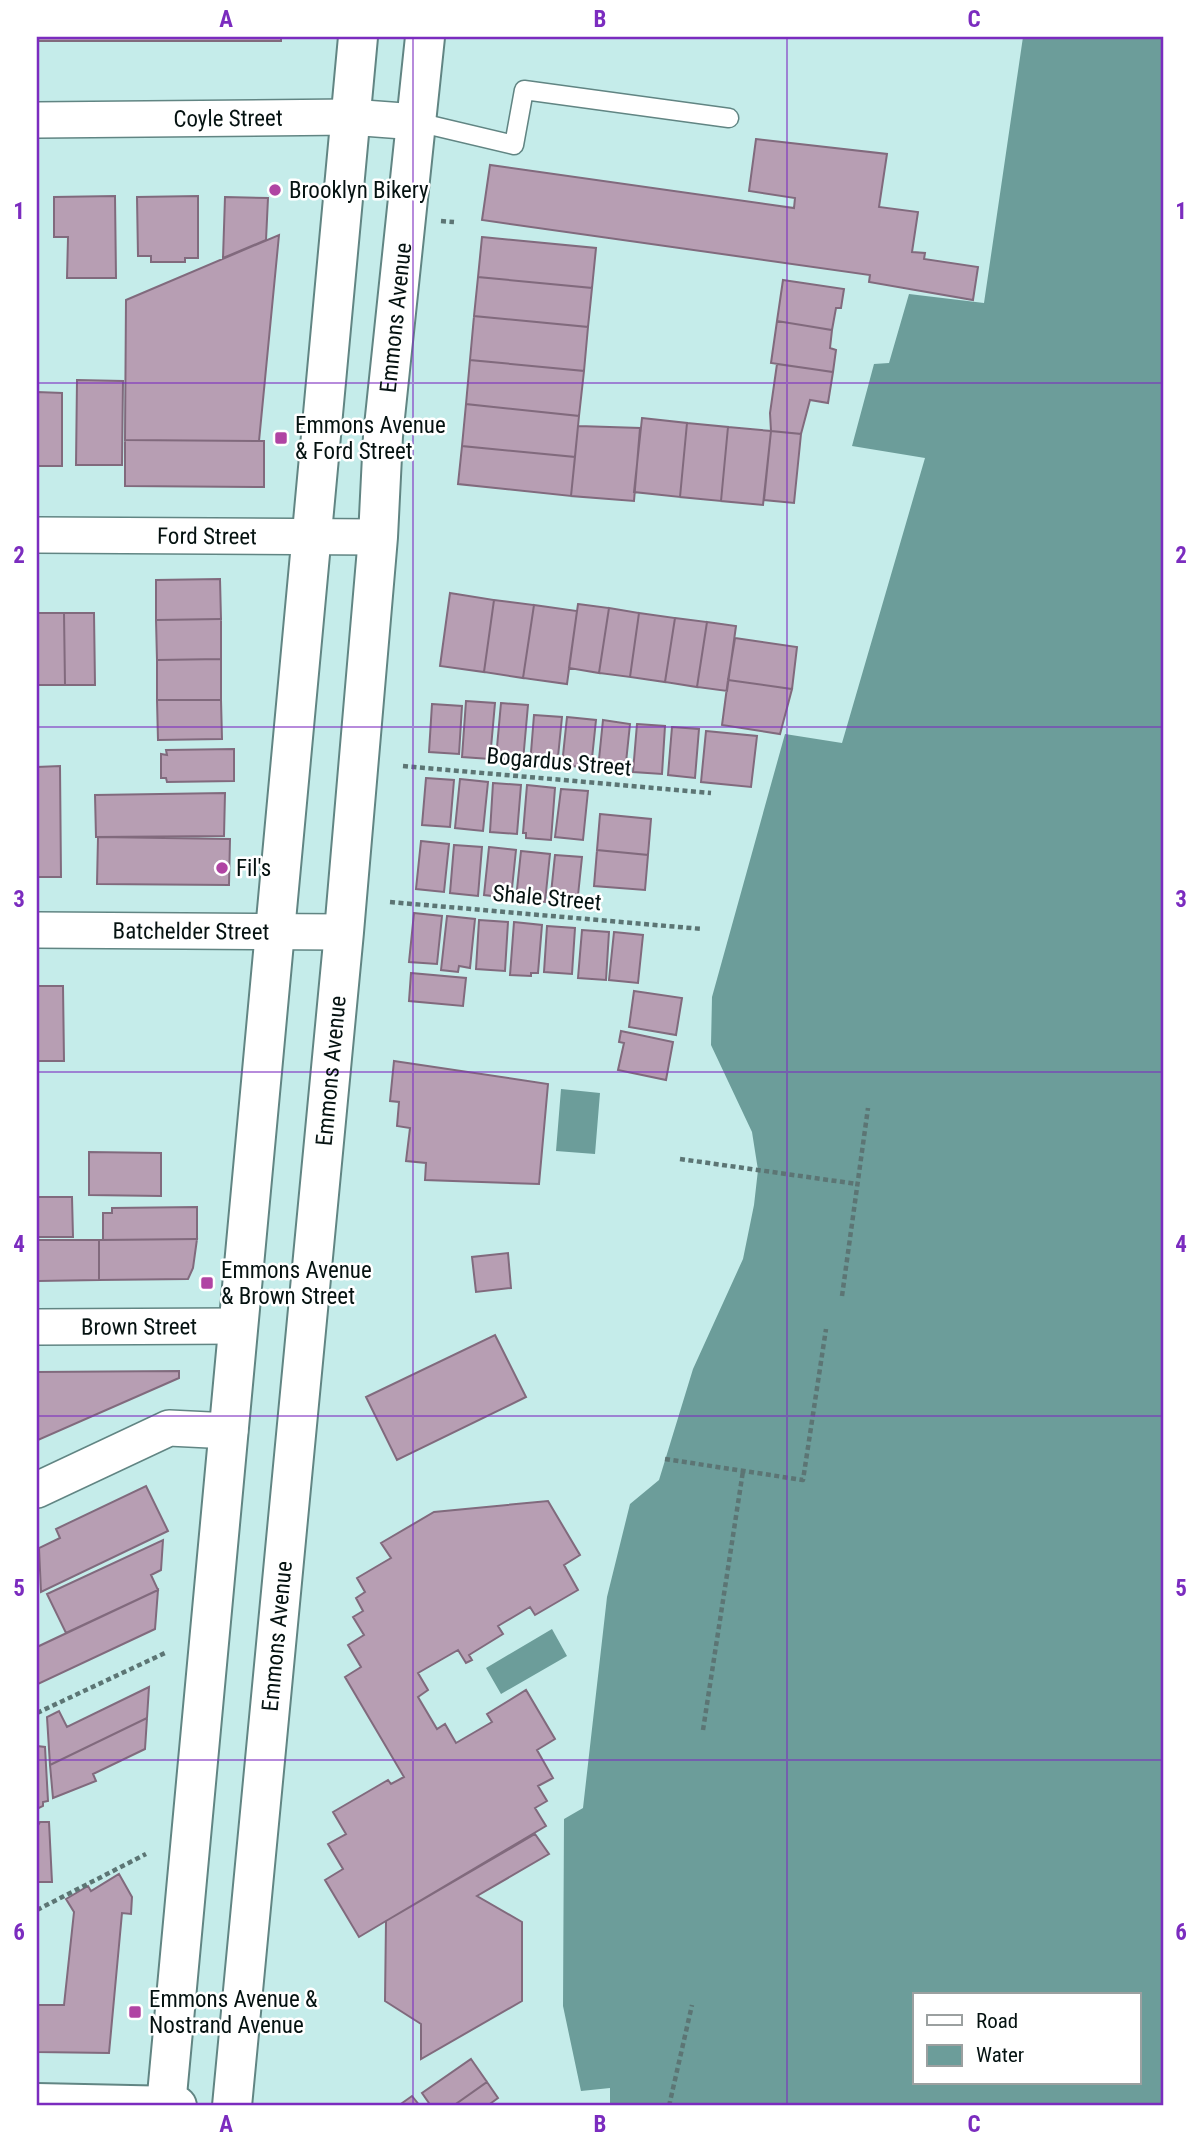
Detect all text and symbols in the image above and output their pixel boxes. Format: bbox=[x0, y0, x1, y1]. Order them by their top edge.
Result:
text: A bbox=[219, 6, 233, 33]
text: B bbox=[594, 6, 606, 33]
text: C bbox=[967, 6, 981, 33]
street label: Coyle Street bbox=[173, 104, 283, 132]
place label: Brooklyn Bikery bbox=[289, 177, 429, 204]
marker: Brooklyn Bikery bbox=[267, 182, 283, 198]
text: 1 bbox=[13, 198, 25, 225]
text: 1 bbox=[1175, 198, 1187, 225]
street label: Emmons Avenue bbox=[374, 241, 417, 394]
place label: Emmons Avenue & Ford Street bbox=[295, 412, 446, 465]
marker: Emmons Avenue & Ford Street bbox=[273, 430, 289, 446]
street label: Ford Street bbox=[157, 522, 257, 550]
text: 2 bbox=[13, 542, 25, 569]
text: 2 bbox=[1175, 542, 1187, 569]
street label: Bogardus Street bbox=[485, 742, 633, 782]
place label: Fil's bbox=[236, 855, 271, 882]
marker: Fil's bbox=[214, 860, 230, 876]
street label: Shale Street bbox=[491, 880, 603, 916]
text: 3 bbox=[13, 886, 25, 913]
text: 3 bbox=[1175, 886, 1187, 913]
street label: Batchelder Street bbox=[113, 917, 269, 945]
street label: Emmons Avenue bbox=[310, 994, 351, 1147]
text: 4 bbox=[13, 1231, 25, 1258]
text: 4 bbox=[1175, 1231, 1187, 1258]
place label: Emmons Avenue & Brown Street bbox=[221, 1257, 372, 1310]
marker: Emmons Avenue & Brown Street bbox=[199, 1275, 215, 1291]
street label: Brown Street bbox=[81, 1313, 197, 1340]
street label: Emmons Avenue bbox=[256, 1560, 297, 1712]
text: 5 bbox=[13, 1575, 25, 1602]
text: 5 bbox=[1175, 1575, 1187, 1602]
text: 6 bbox=[13, 1919, 25, 1946]
text: 6 bbox=[1175, 1919, 1187, 1946]
place label: Emmons Avenue & Nostrand Avenue bbox=[149, 1986, 318, 2039]
legend bbox=[913, 1993, 1140, 2084]
marker: Emmons Avenue & Nostrand Avenue bbox=[127, 2004, 143, 2020]
text: Road bbox=[976, 2009, 1018, 2033]
text: Water bbox=[976, 2043, 1024, 2067]
text: A bbox=[219, 2111, 233, 2138]
text: B bbox=[594, 2111, 606, 2138]
text: C bbox=[967, 2111, 981, 2138]

